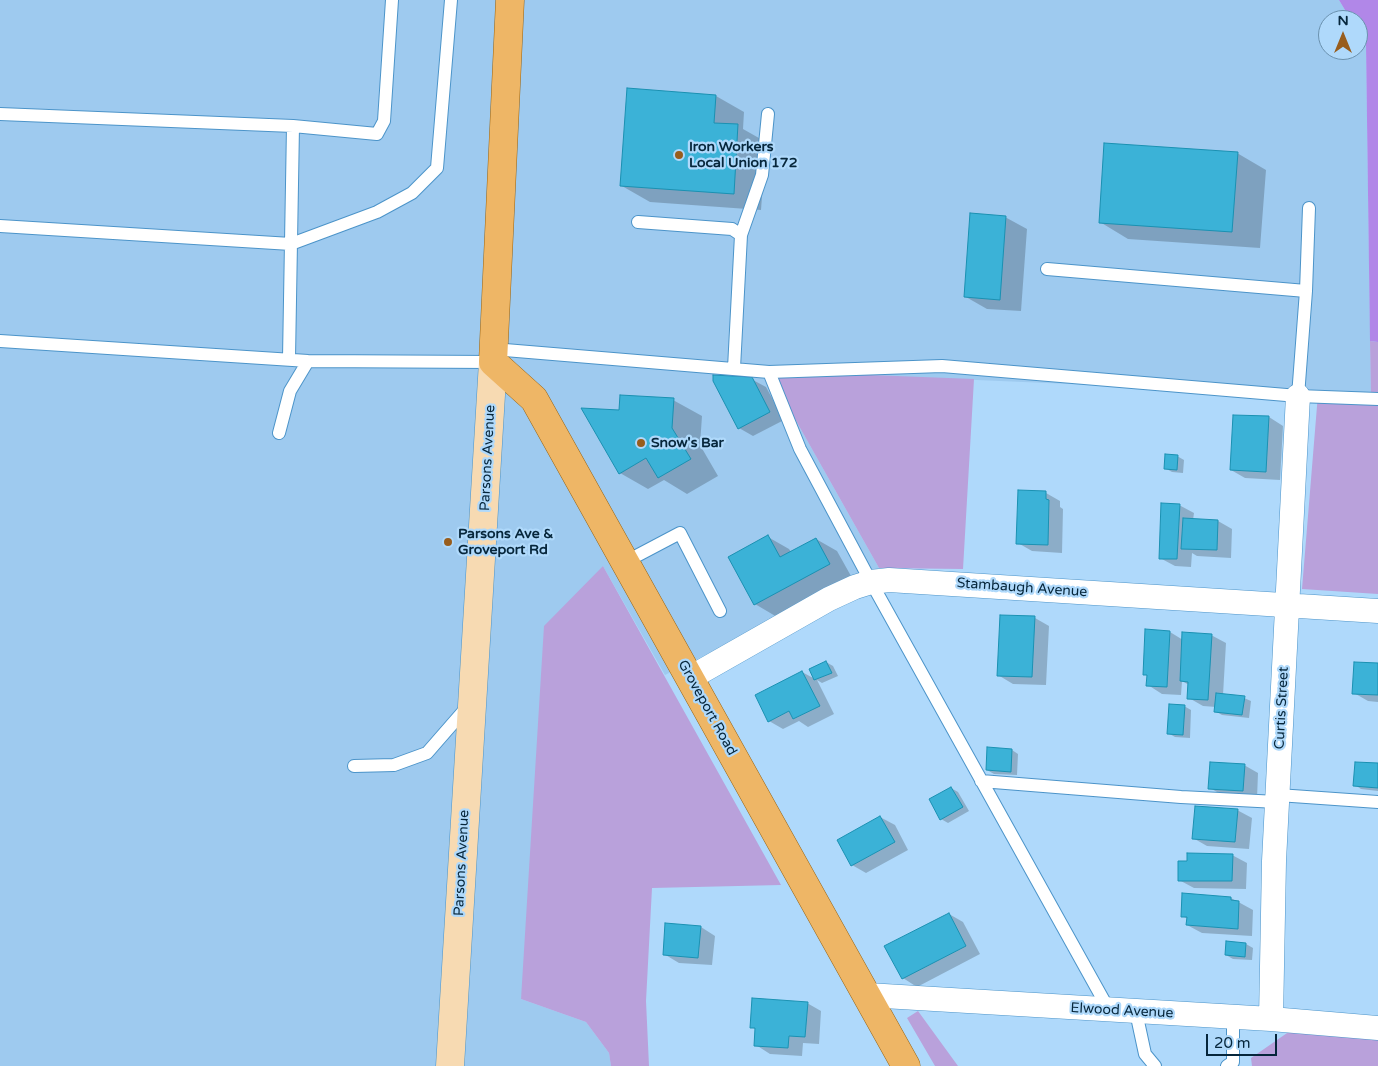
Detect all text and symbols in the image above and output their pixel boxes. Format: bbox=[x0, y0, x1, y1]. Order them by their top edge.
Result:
north arrow bbox=[1318, 10, 1368, 60]
text: N bbox=[1337, 12, 1349, 29]
place label: Iron Workers Local Union 172 bbox=[689, 139, 797, 172]
marker: Iron Workers Local Union 172 bbox=[673, 149, 685, 161]
street label: Parsons Avenue bbox=[477, 404, 499, 512]
place label: Snow's Bar bbox=[651, 435, 724, 451]
marker: Snow's Bar bbox=[635, 437, 647, 449]
place label: Parsons Ave & Groveport Rd bbox=[458, 526, 553, 558]
marker: Parsons Ave & Groveport Rd bbox=[442, 536, 454, 548]
street label: Stambaugh Avenue bbox=[956, 575, 1088, 601]
street label: Groveport Road bbox=[674, 657, 740, 759]
street label: Curtis Street bbox=[1271, 666, 1293, 750]
street label: Parsons Avenue bbox=[451, 809, 473, 917]
street label: Elwood Avenue bbox=[1070, 1000, 1174, 1022]
scale bar bbox=[1208, 1024, 1279, 1056]
text: 20 m bbox=[1214, 1034, 1251, 1052]

